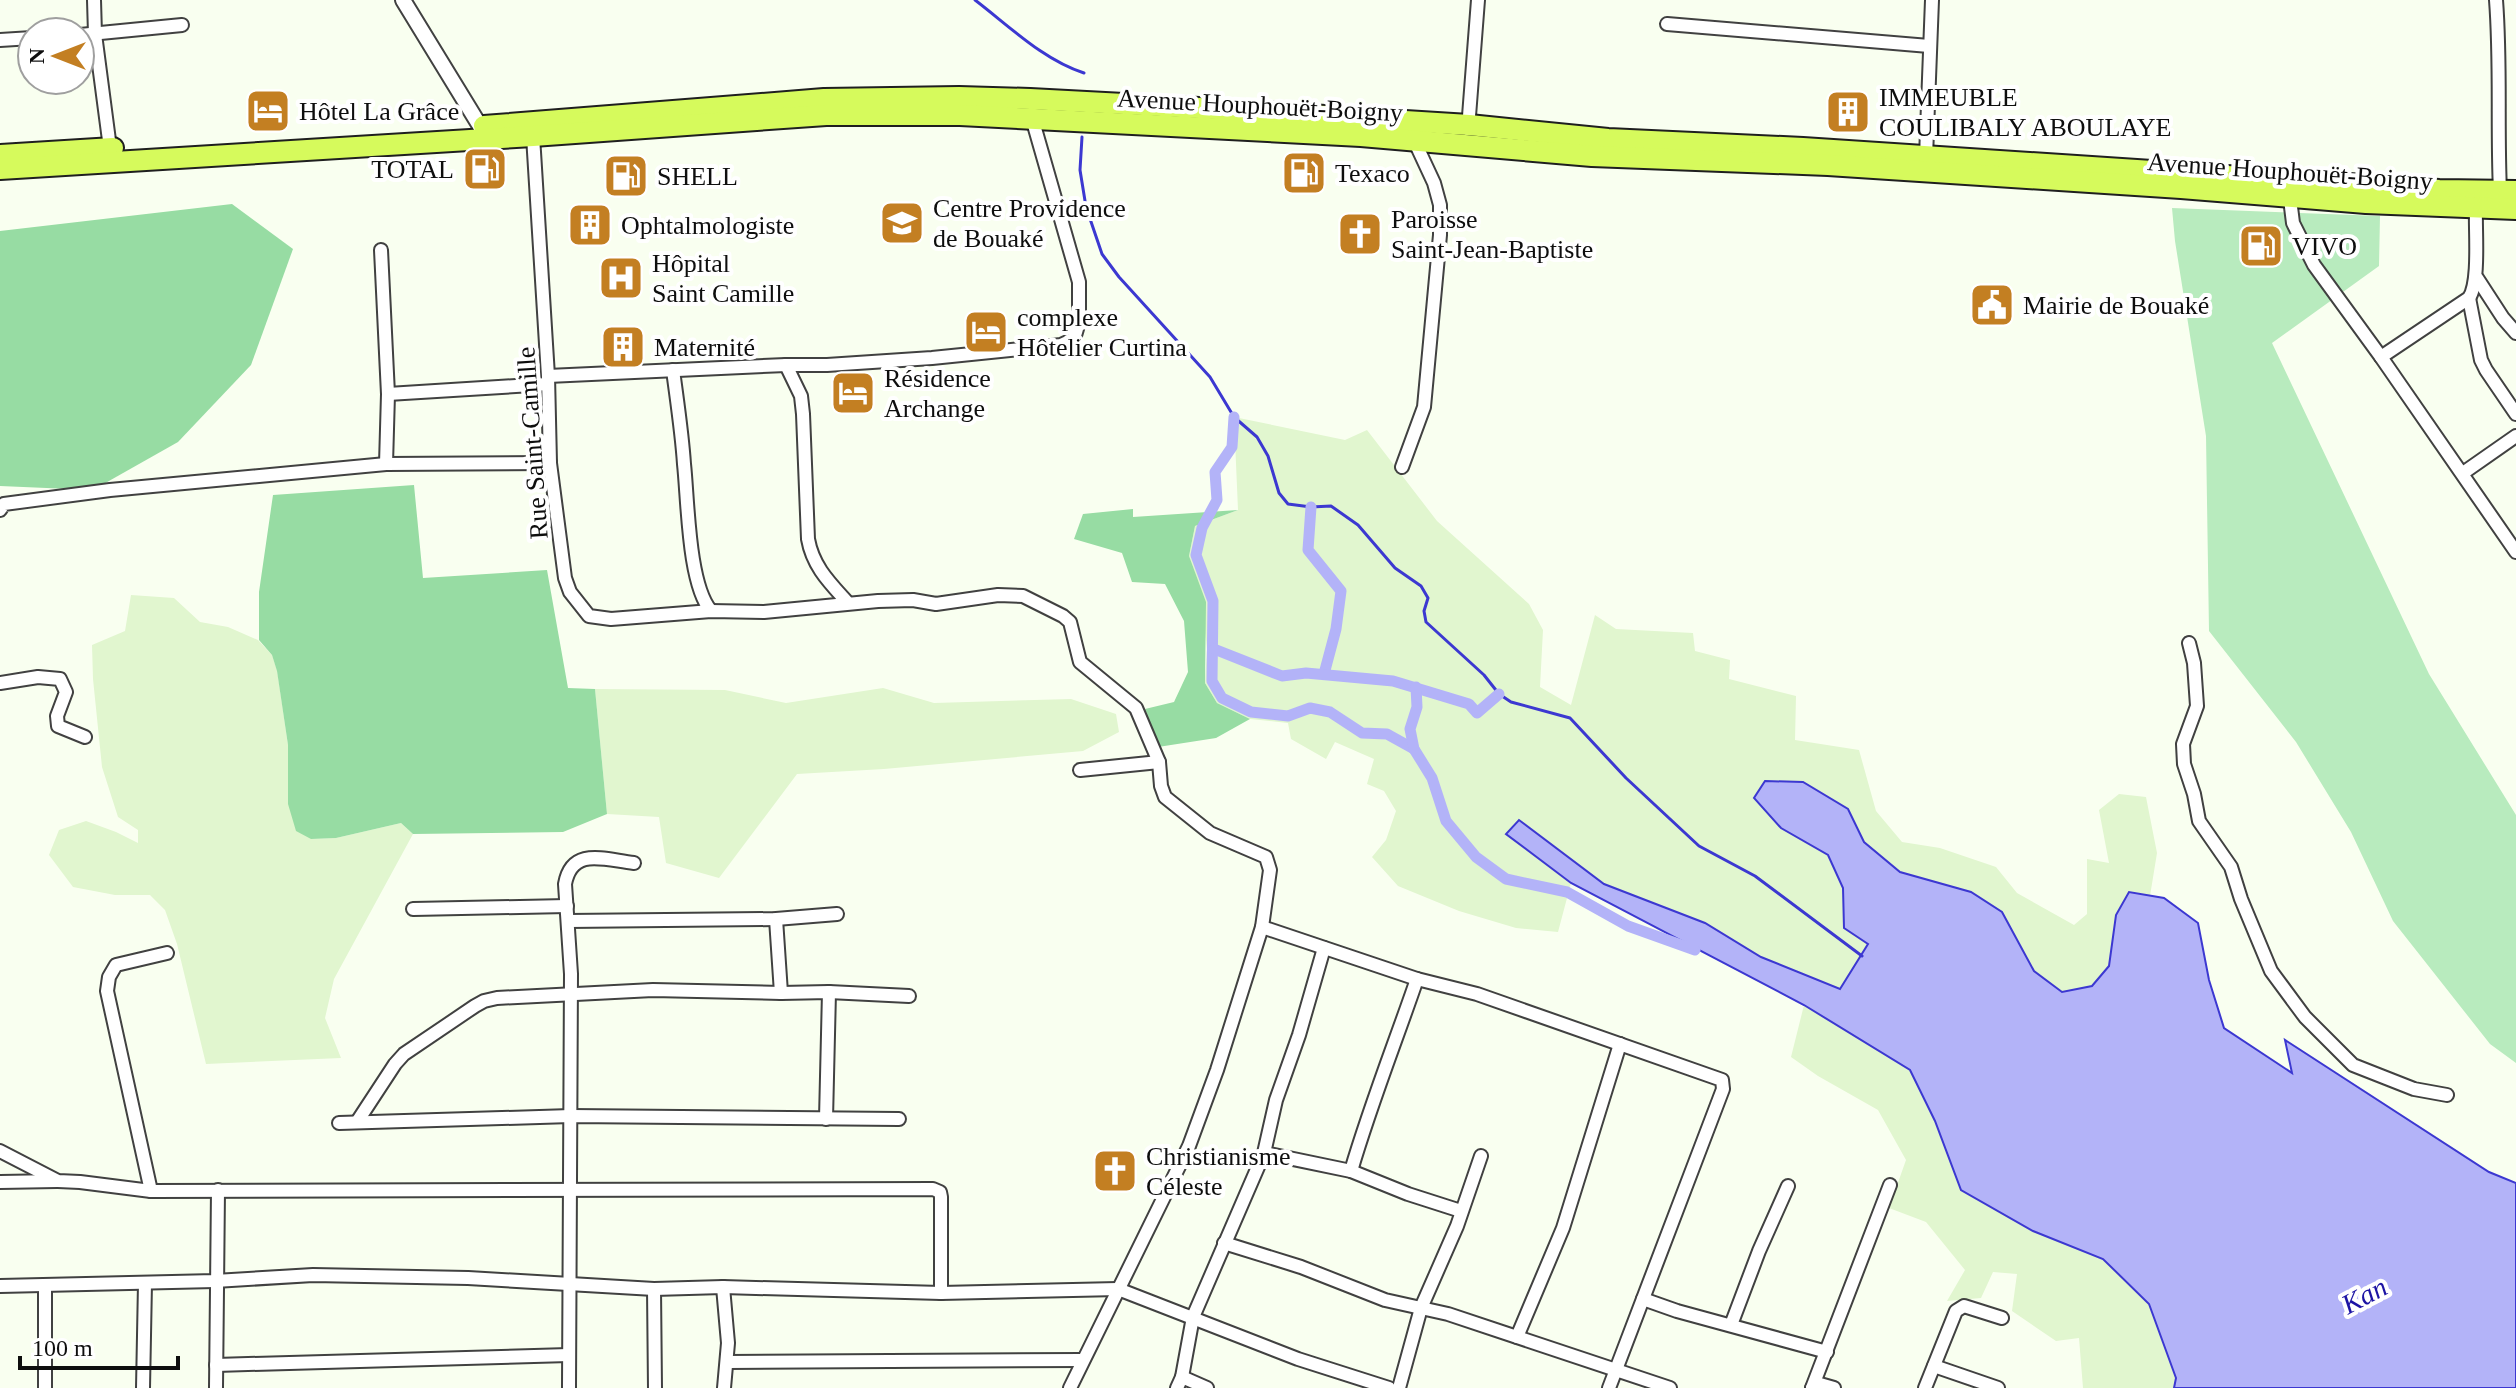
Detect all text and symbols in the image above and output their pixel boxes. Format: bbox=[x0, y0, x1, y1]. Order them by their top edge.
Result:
north arrow bbox=[16, 16, 96, 96]
text: N bbox=[24, 48, 49, 64]
place label: IMMEUBLE COULIBALY ABOULAYE bbox=[1879, 83, 2171, 142]
street label: Avenue Houphouët-Boigny bbox=[1116, 84, 1404, 127]
hotel icon: Hôtel La Grâce bbox=[244, 87, 292, 135]
building icon: IMMEUBLE COULIBALY ABOULAYE bbox=[1824, 88, 1872, 136]
place label: Hôtel La Grâce bbox=[299, 97, 459, 126]
fuel station icon: TOTAL bbox=[461, 145, 509, 193]
street label: Avenue Houphouët-Boigny bbox=[2146, 147, 2434, 196]
fuel station icon: Texaco bbox=[1280, 149, 1328, 197]
fuel station icon: SHELL bbox=[602, 152, 650, 200]
place label: TOTAL bbox=[371, 155, 454, 184]
place label: Texaco bbox=[1335, 159, 1410, 188]
place label: SHELL bbox=[657, 162, 738, 191]
place label: Centre Providence de Bouaké bbox=[933, 194, 1126, 253]
school or university icon: Centre Providence de Bouaké bbox=[878, 199, 926, 247]
building icon: Ophtalmologiste bbox=[566, 201, 614, 249]
place label: Paroisse Saint-Jean-Baptiste bbox=[1391, 205, 1593, 264]
church icon: Paroisse Saint-Jean-Baptiste bbox=[1336, 210, 1384, 258]
place label: Ophtalmologiste bbox=[621, 211, 794, 240]
fuel station icon: VIVO bbox=[2237, 222, 2285, 270]
place label: VIVO bbox=[2292, 232, 2357, 261]
place label: Hôpital Saint Camille bbox=[652, 249, 794, 308]
hospital icon: Hôpital Saint Camille bbox=[597, 254, 645, 302]
public building icon: Mairie de Bouaké bbox=[1968, 281, 2016, 329]
place label: Mairie de Bouaké bbox=[2023, 291, 2209, 320]
place label: complexe Hôtelier Curtina bbox=[1017, 303, 1187, 362]
hotel icon: complexe Hôtelier Curtina bbox=[962, 308, 1010, 356]
building icon: Maternité bbox=[599, 323, 647, 371]
place label: Maternité bbox=[654, 333, 755, 362]
street label: Rue Saint-Camille bbox=[511, 346, 554, 540]
place label: Résidence Archange bbox=[884, 364, 991, 423]
hotel icon: Résidence Archange bbox=[829, 369, 877, 417]
place label: Christianisme Céleste bbox=[1146, 1142, 1290, 1201]
church icon: Christianisme Céleste bbox=[1091, 1147, 1139, 1195]
water label: Kan bbox=[2335, 1271, 2392, 1321]
scale bar bbox=[20, 1320, 178, 1370]
text: 100 m bbox=[32, 1335, 93, 1361]

